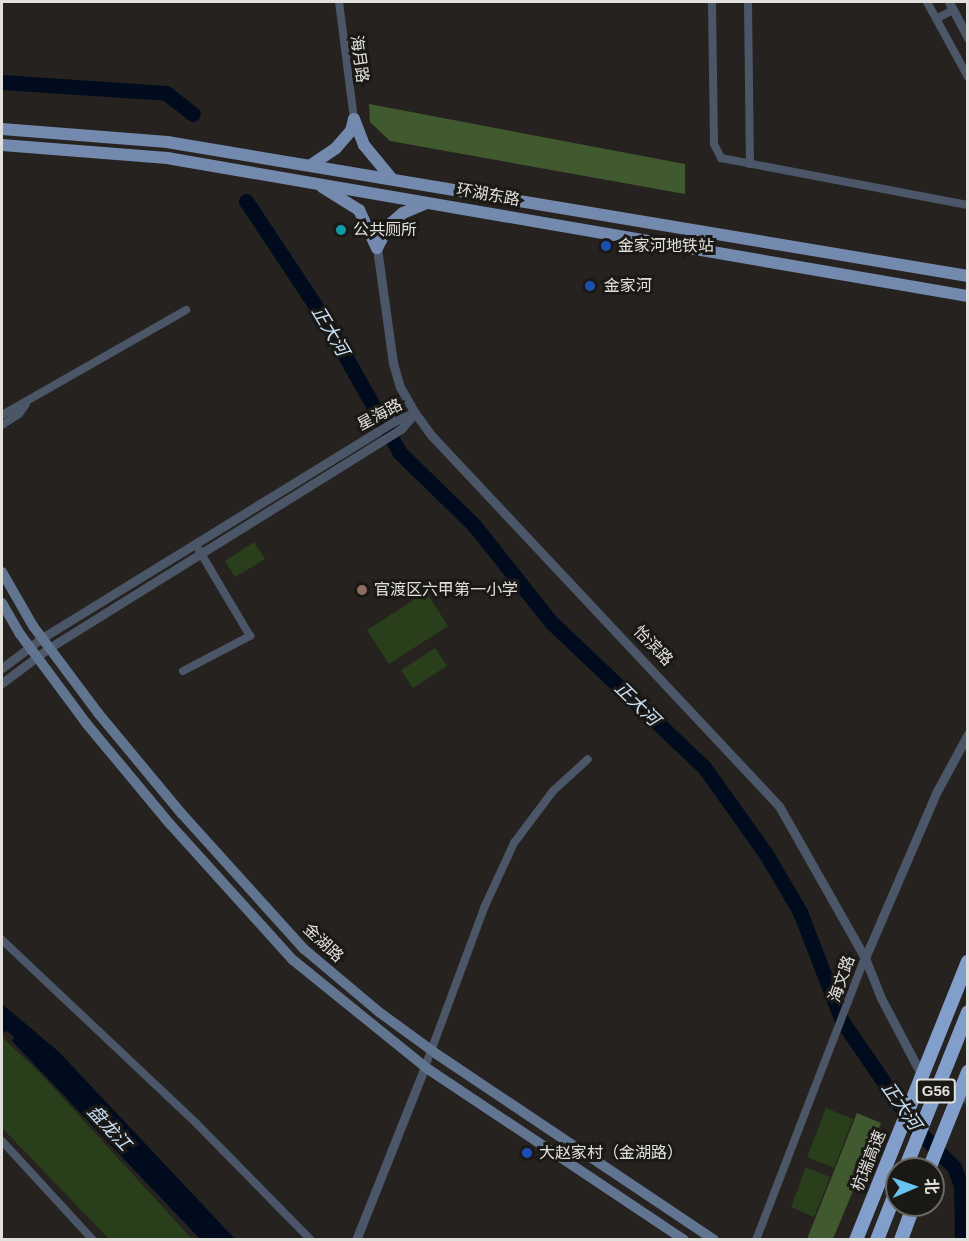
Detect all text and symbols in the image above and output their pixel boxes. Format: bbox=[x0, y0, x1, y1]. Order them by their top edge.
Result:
street label: 海月路 bbox=[346, 34, 372, 84]
street label: 环湖东路 bbox=[455, 180, 521, 210]
place label: 公共厕所 bbox=[353, 220, 417, 240]
marker: 公共厕所 bbox=[334, 223, 348, 237]
place label: 金家河地铁站 bbox=[618, 236, 714, 256]
marker: 金家河地铁站 bbox=[599, 239, 613, 253]
place label: 金家河 bbox=[604, 276, 652, 296]
marker: 金家河 bbox=[581, 277, 599, 295]
water label: 正大河 bbox=[307, 302, 353, 360]
street label: 星海路 bbox=[354, 395, 406, 435]
place label: 官渡区六甲第一小学 bbox=[374, 580, 518, 600]
marker: 官渡区六甲第一小学 bbox=[355, 583, 369, 597]
street label: 怡滨路 bbox=[629, 622, 677, 670]
water label: 正大河 bbox=[610, 677, 664, 731]
street label: 金湖路 bbox=[299, 920, 347, 966]
street label: 海文路 bbox=[825, 953, 859, 1005]
water label: 正大河 bbox=[877, 1078, 925, 1134]
road number: G56 bbox=[915, 1079, 957, 1103]
water label: 盘龙江 bbox=[83, 1101, 135, 1155]
street label: 杭瑞高速 bbox=[848, 1128, 890, 1194]
place label: 大赵家村（金湖路） bbox=[539, 1143, 683, 1163]
marker: 大赵家村（金湖路） bbox=[520, 1146, 534, 1160]
north arrow bbox=[885, 1157, 945, 1217]
text: 北 bbox=[923, 1178, 940, 1195]

